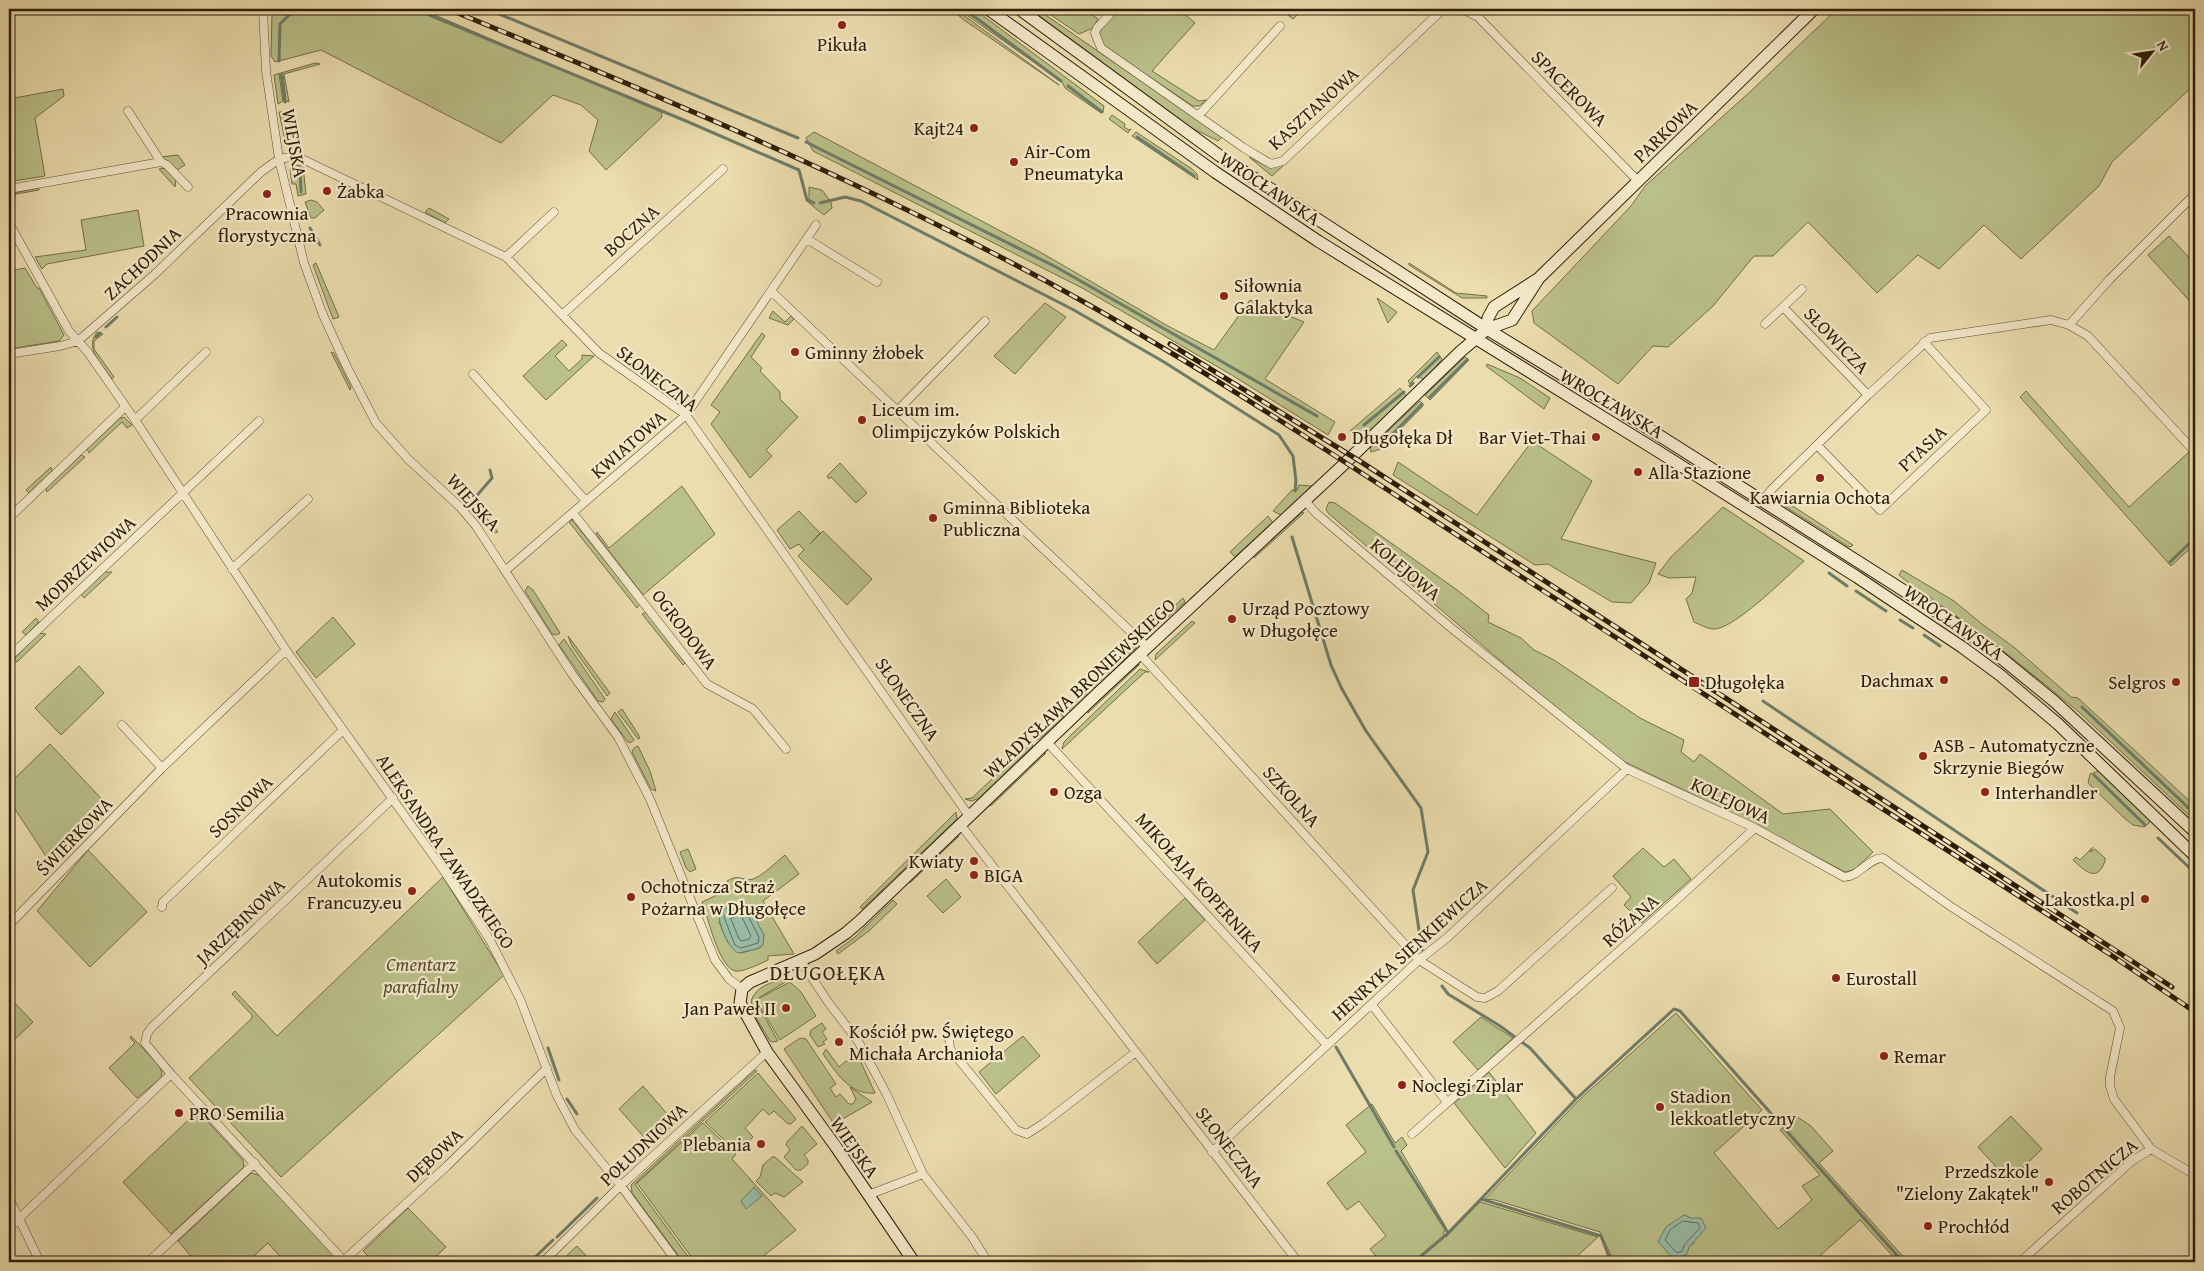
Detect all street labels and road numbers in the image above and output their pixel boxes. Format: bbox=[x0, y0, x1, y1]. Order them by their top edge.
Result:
street label: SPACEROWA bbox=[1525, 43, 1615, 133]
street label: KASZTANOWA bbox=[1262, 59, 1365, 156]
street label: PARKOWA bbox=[1627, 93, 1704, 169]
street label: WIEJSKA bbox=[275, 106, 315, 180]
street label: WROCŁAWSKA bbox=[1214, 144, 1327, 233]
street label: BOCZNA bbox=[597, 197, 665, 263]
street label: ZACHODNIA bbox=[97, 219, 187, 306]
street label: SŁOWICZA bbox=[1798, 300, 1877, 380]
street label: SŁONECZNA bbox=[611, 338, 705, 418]
street label: WROCŁAWSKA bbox=[1555, 361, 1670, 445]
street label: KWIATOWA bbox=[584, 403, 672, 485]
street label: PTASIA bbox=[1891, 418, 1953, 478]
street label: WIEJSKA bbox=[440, 467, 508, 538]
street label: MODRZEWIOWA bbox=[28, 508, 142, 617]
street label: KOLEJOWA bbox=[1365, 531, 1448, 607]
street label: WROCŁAWSKA bbox=[1898, 577, 2010, 667]
street label: OGRODOWA bbox=[645, 583, 725, 676]
street label: WŁADYSŁAWA BRONIEWSKIEGO bbox=[976, 591, 1182, 785]
street label: SŁONECZNA bbox=[869, 651, 947, 747]
street label: ALEKSANDRA ZAWADZKIEGO bbox=[370, 748, 522, 954]
street label: SZKOLNA bbox=[1257, 759, 1328, 834]
street label: SOSNOWA bbox=[201, 768, 279, 844]
street label: KOLEJOWA bbox=[1687, 769, 1776, 831]
street label: ŚWIERKOWA bbox=[29, 790, 119, 882]
street label: MIKOŁAJA KOPERNIKA bbox=[1129, 806, 1271, 959]
street label: JARZĘBINOWA bbox=[188, 871, 291, 972]
street label: HENRYKA SIENKIEWICZA bbox=[1325, 871, 1494, 1027]
street label: RÓŻANA bbox=[1595, 887, 1665, 953]
street label: POŁUDNIOWA bbox=[593, 1096, 694, 1192]
street label: SŁONECZNA bbox=[1189, 1100, 1271, 1194]
street label: WIEJSKA bbox=[824, 1110, 887, 1184]
street label: DĘBOWA bbox=[399, 1121, 469, 1189]
street label: ROBOTNICZA bbox=[2045, 1131, 2144, 1221]

